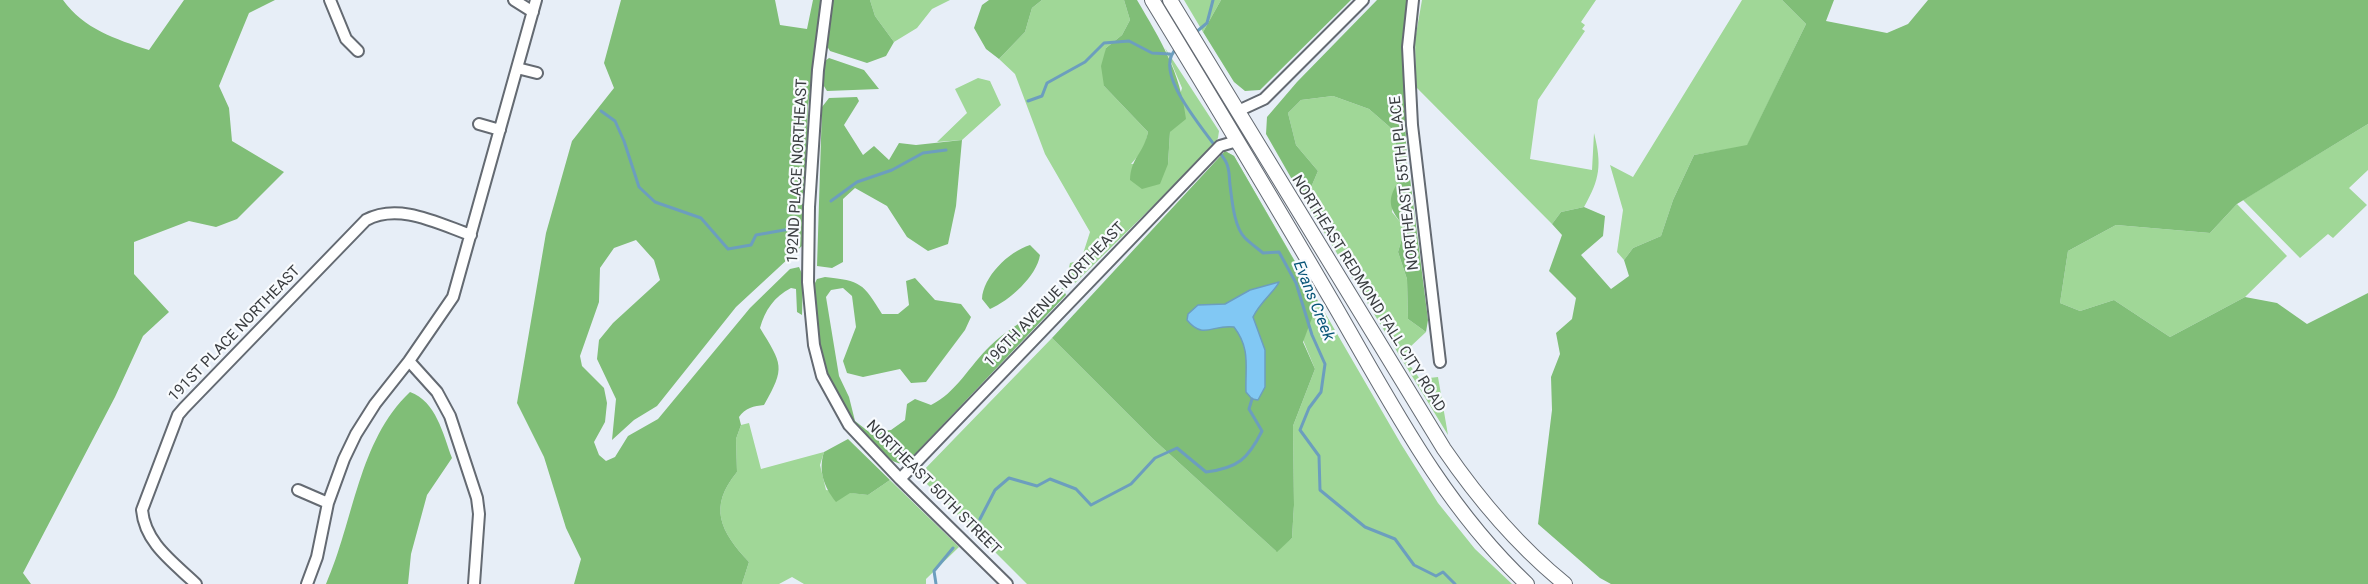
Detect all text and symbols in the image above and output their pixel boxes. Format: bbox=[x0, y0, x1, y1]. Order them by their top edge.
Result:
street label: 192ND PLACE NORTHEAST bbox=[784, 78, 812, 264]
street label: NORTHEAST 55TH PLACE bbox=[1387, 95, 1423, 271]
street label: NORTHEAST REDMOND FALL CITY ROAD bbox=[1287, 172, 1449, 416]
street label: 196TH AVENUE NORTHEAST bbox=[981, 219, 1129, 371]
water label: Evans Creek bbox=[1288, 258, 1338, 344]
street label: 191ST PLACE NORTHEAST bbox=[165, 262, 305, 406]
street label: NORTHEAST 50TH STREET bbox=[862, 417, 1004, 559]

